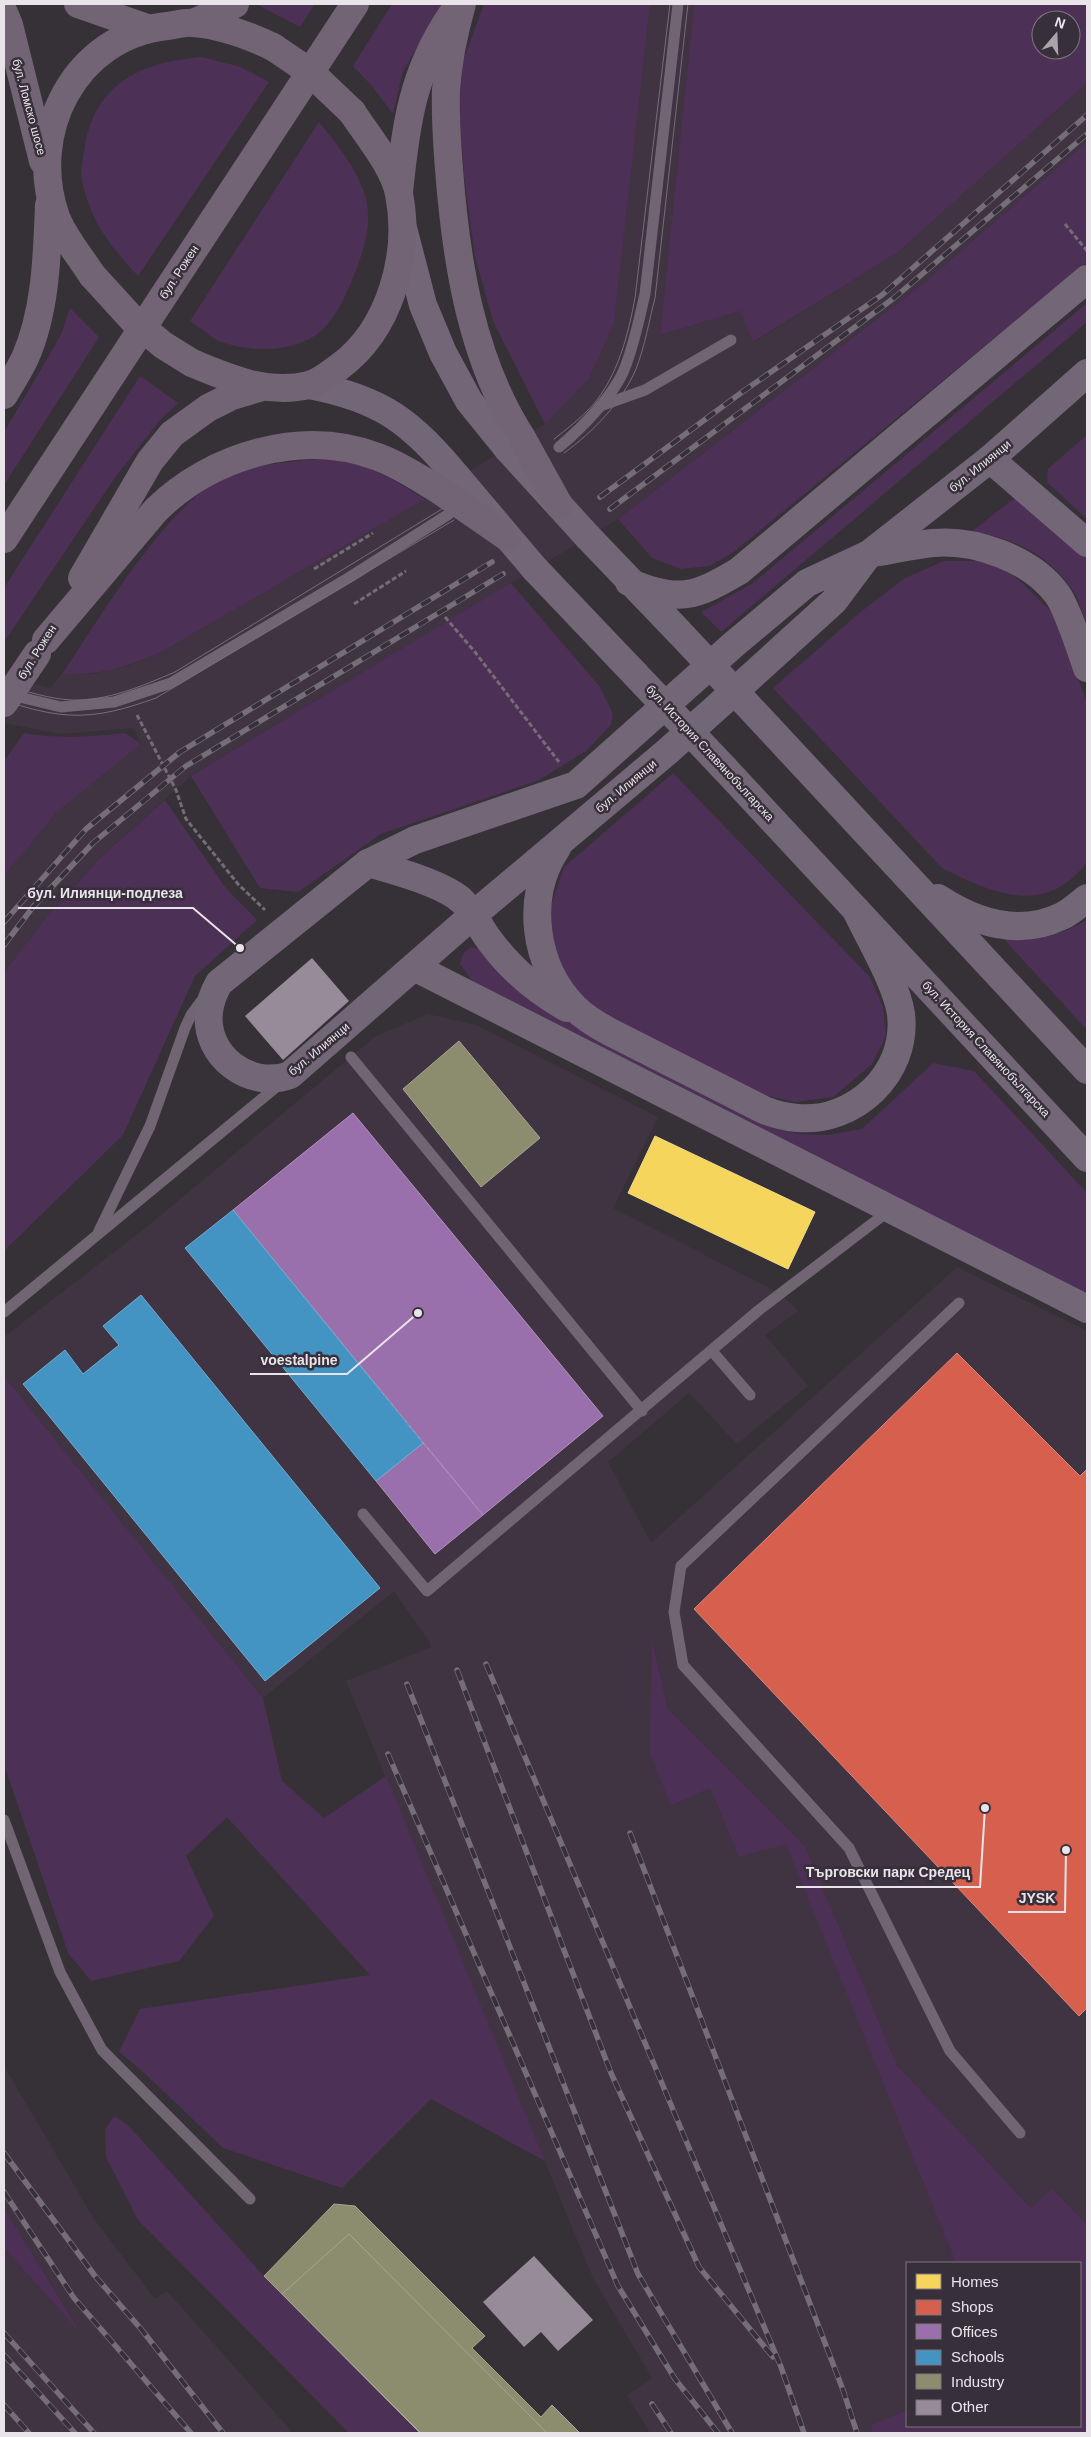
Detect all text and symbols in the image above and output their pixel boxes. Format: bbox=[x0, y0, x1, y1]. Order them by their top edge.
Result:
north arrow bbox=[1031, 10, 1081, 60]
text: N bbox=[1053, 13, 1068, 32]
street label: бул. Ломско шосе bbox=[9, 57, 49, 157]
street label: бул. Рожен bbox=[156, 242, 202, 302]
street label: бул. Илиянци bbox=[946, 437, 1014, 495]
street label: бул. Рожен bbox=[15, 622, 59, 682]
street label: бул. История Славянобългарска bbox=[643, 682, 777, 824]
street label: бул. Илиянци bbox=[593, 757, 659, 815]
callout: бул. Илиянци-подлеза bbox=[18, 879, 193, 908]
text: бул. Илиянци-подлеза bbox=[27, 885, 183, 901]
street label: бул. История Славянобългарска bbox=[919, 978, 1053, 1120]
street label: бул. Илиянци bbox=[286, 1020, 352, 1078]
callout: voestalpine bbox=[250, 1345, 347, 1374]
text: voestalpine bbox=[260, 1352, 338, 1368]
callout: Търговски парк Средец bbox=[796, 1858, 980, 1887]
text: Търговски парк Средец bbox=[806, 1864, 971, 1880]
callout: JYSK bbox=[1008, 1883, 1065, 1912]
text: JYSK bbox=[1019, 1890, 1055, 1906]
legend bbox=[906, 2262, 1081, 2427]
text: Homes bbox=[951, 2273, 999, 2290]
text: Shops bbox=[951, 2298, 994, 2315]
text: Offices bbox=[951, 2323, 997, 2340]
text: Schools bbox=[951, 2348, 1004, 2365]
text: Industry bbox=[951, 2373, 1005, 2390]
text: Other bbox=[951, 2398, 989, 2415]

